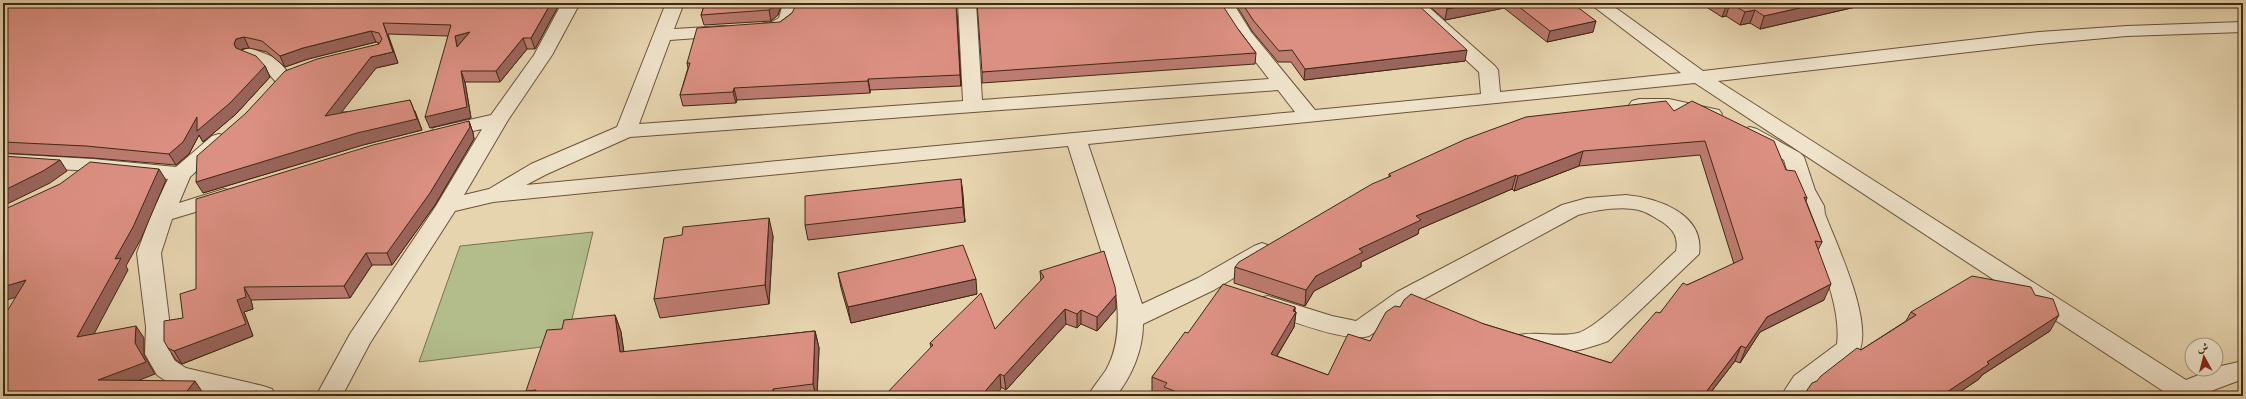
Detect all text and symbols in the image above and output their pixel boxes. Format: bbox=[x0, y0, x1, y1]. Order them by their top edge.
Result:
north arrow bbox=[2184, 337, 2224, 377]
text: ش bbox=[2197, 340, 2209, 357]

